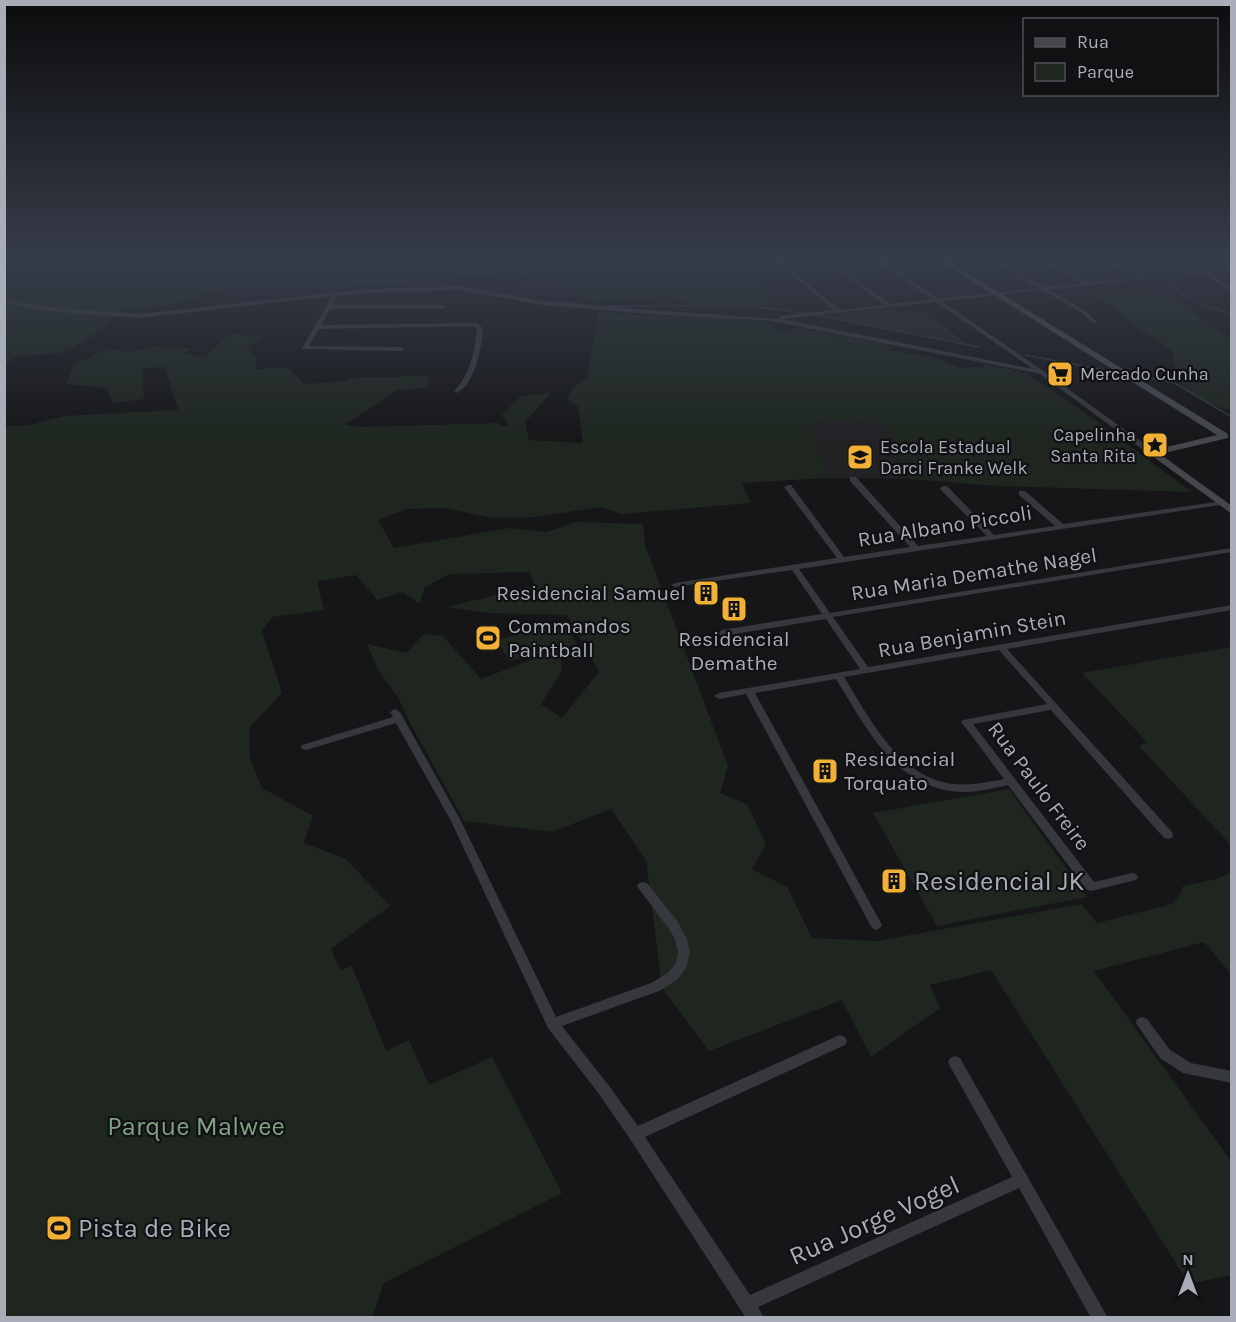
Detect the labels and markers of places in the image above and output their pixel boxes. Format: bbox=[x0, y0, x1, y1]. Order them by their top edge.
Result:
supermarket icon: Mercado Cunha bbox=[1045, 359, 1075, 389]
place label: Mercado Cunha bbox=[1080, 363, 1209, 385]
place label: Capelinha Santa Rita bbox=[1050, 424, 1136, 467]
place icon: Capelinha Santa Rita bbox=[1140, 430, 1170, 460]
place label: Escola Estadual Darci Franke Welk bbox=[880, 436, 1028, 479]
school or university icon: Escola Estadual Darci Franke Welk bbox=[845, 442, 875, 472]
building icon: Residencial Samuel bbox=[691, 578, 721, 608]
place label: Residencial Samuel bbox=[496, 581, 686, 605]
building icon: Residencial Demathe bbox=[719, 594, 749, 624]
place label: Commandos Paintball bbox=[508, 614, 631, 662]
sports icon: Commandos Paintball bbox=[473, 623, 503, 653]
place label: Residencial Demathe bbox=[678, 627, 790, 675]
place label: Residencial Torquato bbox=[844, 747, 955, 795]
building icon: Residencial Torquato bbox=[810, 756, 840, 786]
building icon: Residencial JK bbox=[879, 866, 909, 896]
place label: Residencial JK bbox=[914, 866, 1085, 897]
sports icon: Pista de Bike bbox=[44, 1213, 74, 1243]
place label: Pista de Bike bbox=[78, 1213, 231, 1244]

